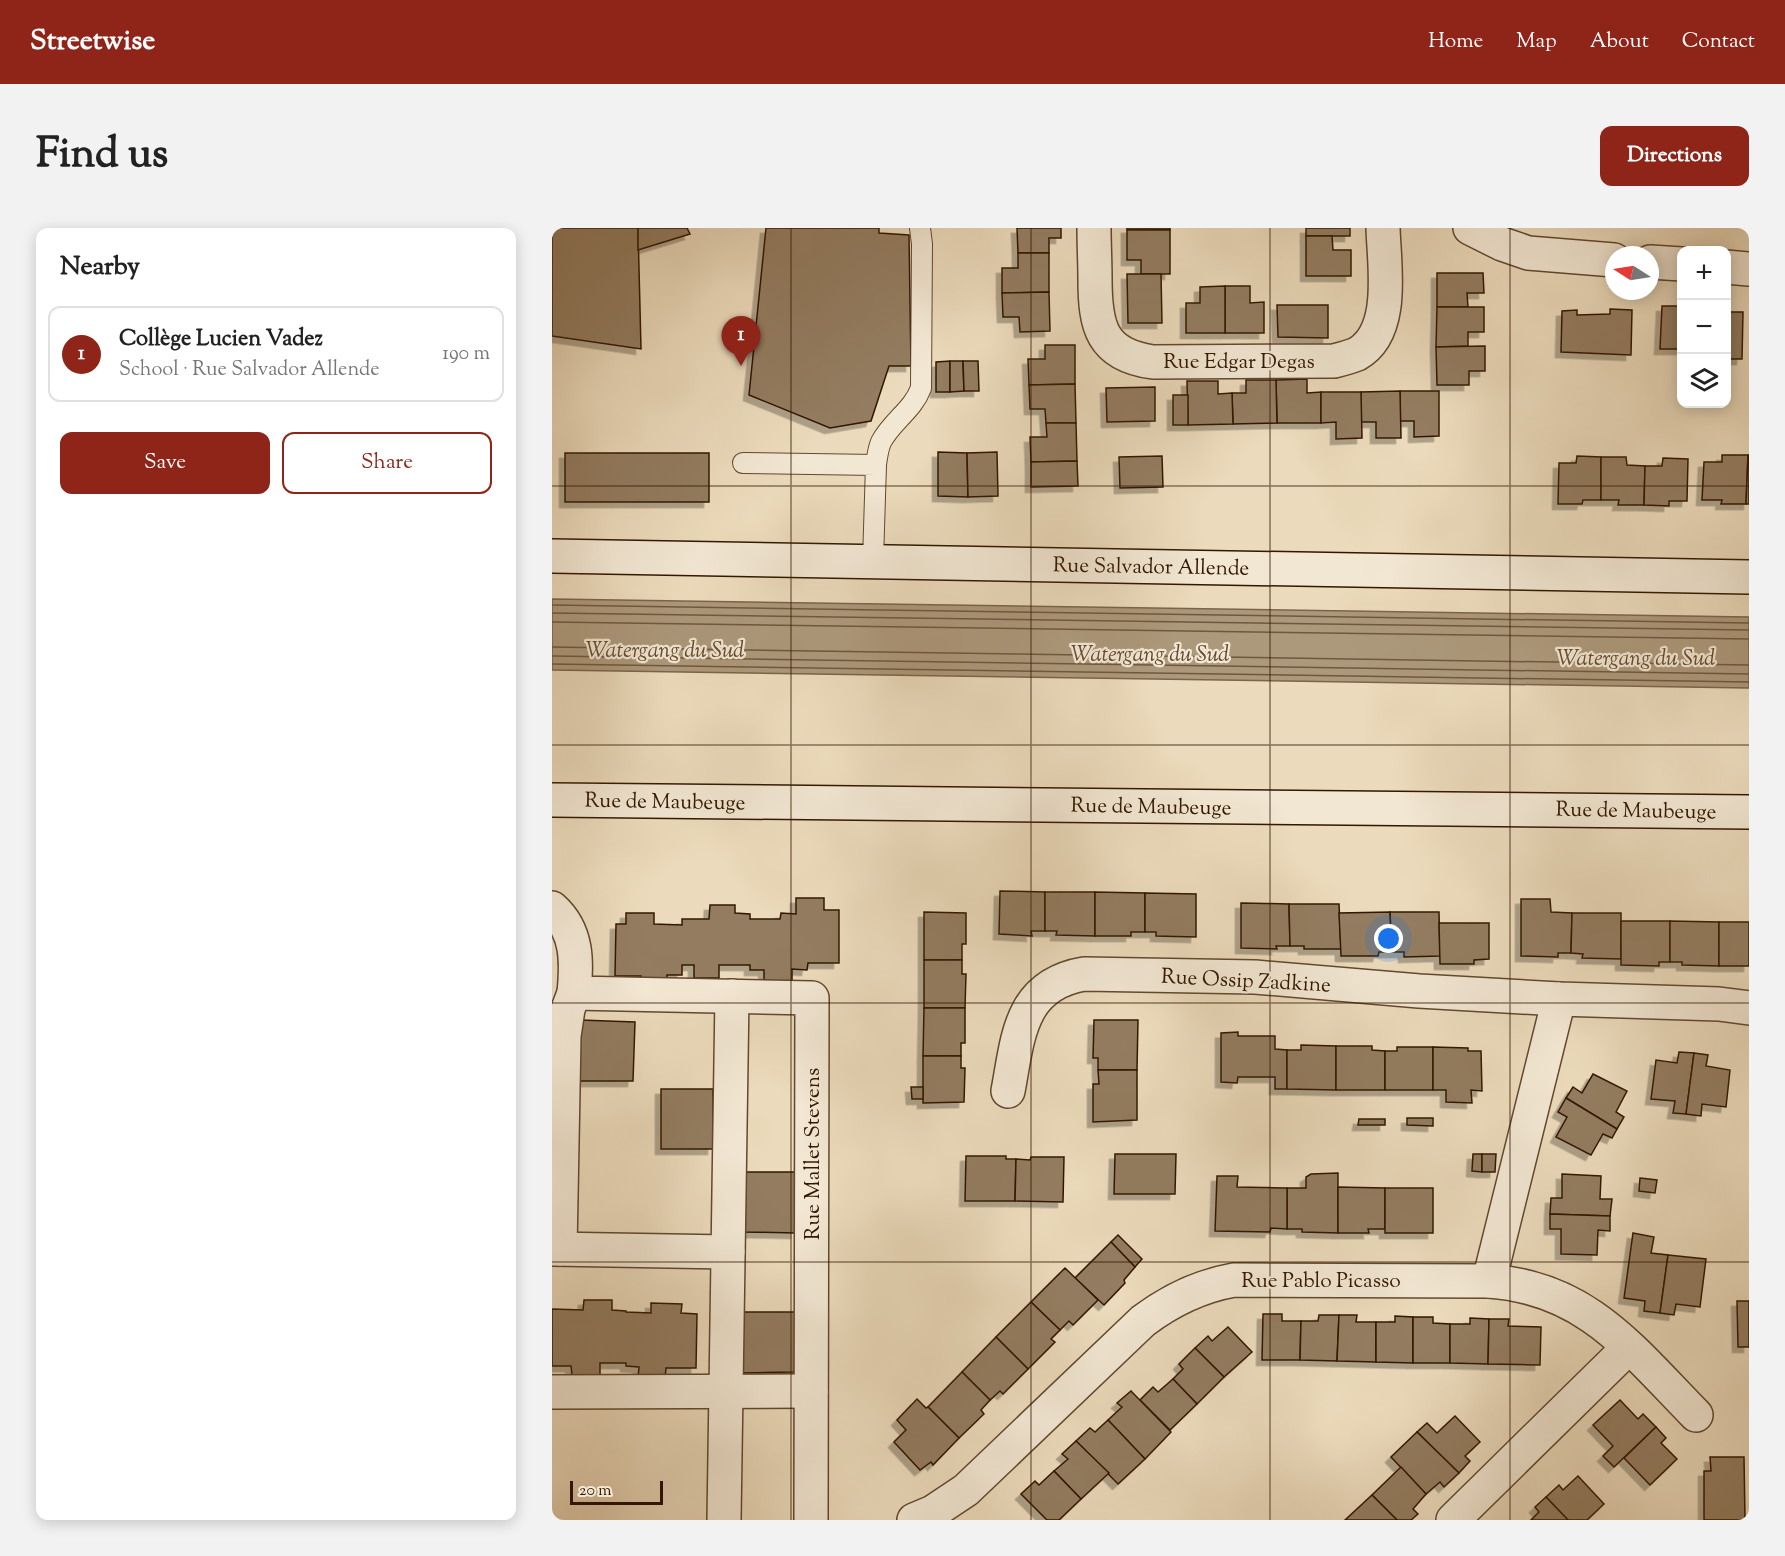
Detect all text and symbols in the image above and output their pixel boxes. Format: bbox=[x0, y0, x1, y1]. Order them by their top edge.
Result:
text: Streetwise bbox=[30, 22, 155, 62]
text: Home bbox=[1428, 27, 1483, 57]
text: Map bbox=[1516, 27, 1557, 57]
text: About bbox=[1590, 27, 1649, 57]
text: Contact bbox=[1682, 27, 1755, 57]
text: Find us bbox=[36, 126, 168, 186]
button: Directions bbox=[1600, 126, 1749, 186]
north arrow bbox=[1605, 246, 1659, 300]
map controls bbox=[1677, 246, 1731, 408]
button: + bbox=[1677, 246, 1731, 300]
text: Nearby bbox=[60, 249, 140, 286]
button: − bbox=[1677, 300, 1731, 354]
pin: 1 bbox=[722, 316, 760, 366]
text: Collège Lucien Vadez bbox=[119, 324, 323, 356]
text: 1 bbox=[78, 340, 85, 369]
text: 190 m bbox=[442, 340, 490, 369]
street label: Rue Edgar Degas bbox=[1163, 348, 1315, 378]
button: layers bbox=[1677, 354, 1731, 408]
text: School · Rue Salvador Allende bbox=[119, 356, 379, 385]
button: Save bbox=[60, 432, 270, 494]
button: Share bbox=[282, 432, 492, 494]
street label: Rue Salvador Allende bbox=[1052, 551, 1249, 585]
water label: Watergang du Sud bbox=[586, 636, 744, 668]
water label: Watergang du Sud bbox=[1071, 640, 1229, 672]
water label: Watergang du Sud bbox=[1557, 644, 1715, 676]
street label: Rue de Maubeuge bbox=[584, 787, 746, 819]
street label: Rue de Maubeuge bbox=[1070, 792, 1232, 824]
street label: Rue de Maubeuge bbox=[1555, 796, 1717, 828]
your location bbox=[1374, 924, 1403, 953]
street label: Rue Ossip Zadkine bbox=[1160, 963, 1332, 1001]
street label: Rue Mallet Stevens bbox=[799, 1068, 829, 1240]
street label: Rue Pablo Picasso bbox=[1241, 1267, 1401, 1297]
scale bar bbox=[570, 1478, 663, 1506]
text: 20 m bbox=[579, 1480, 612, 1503]

